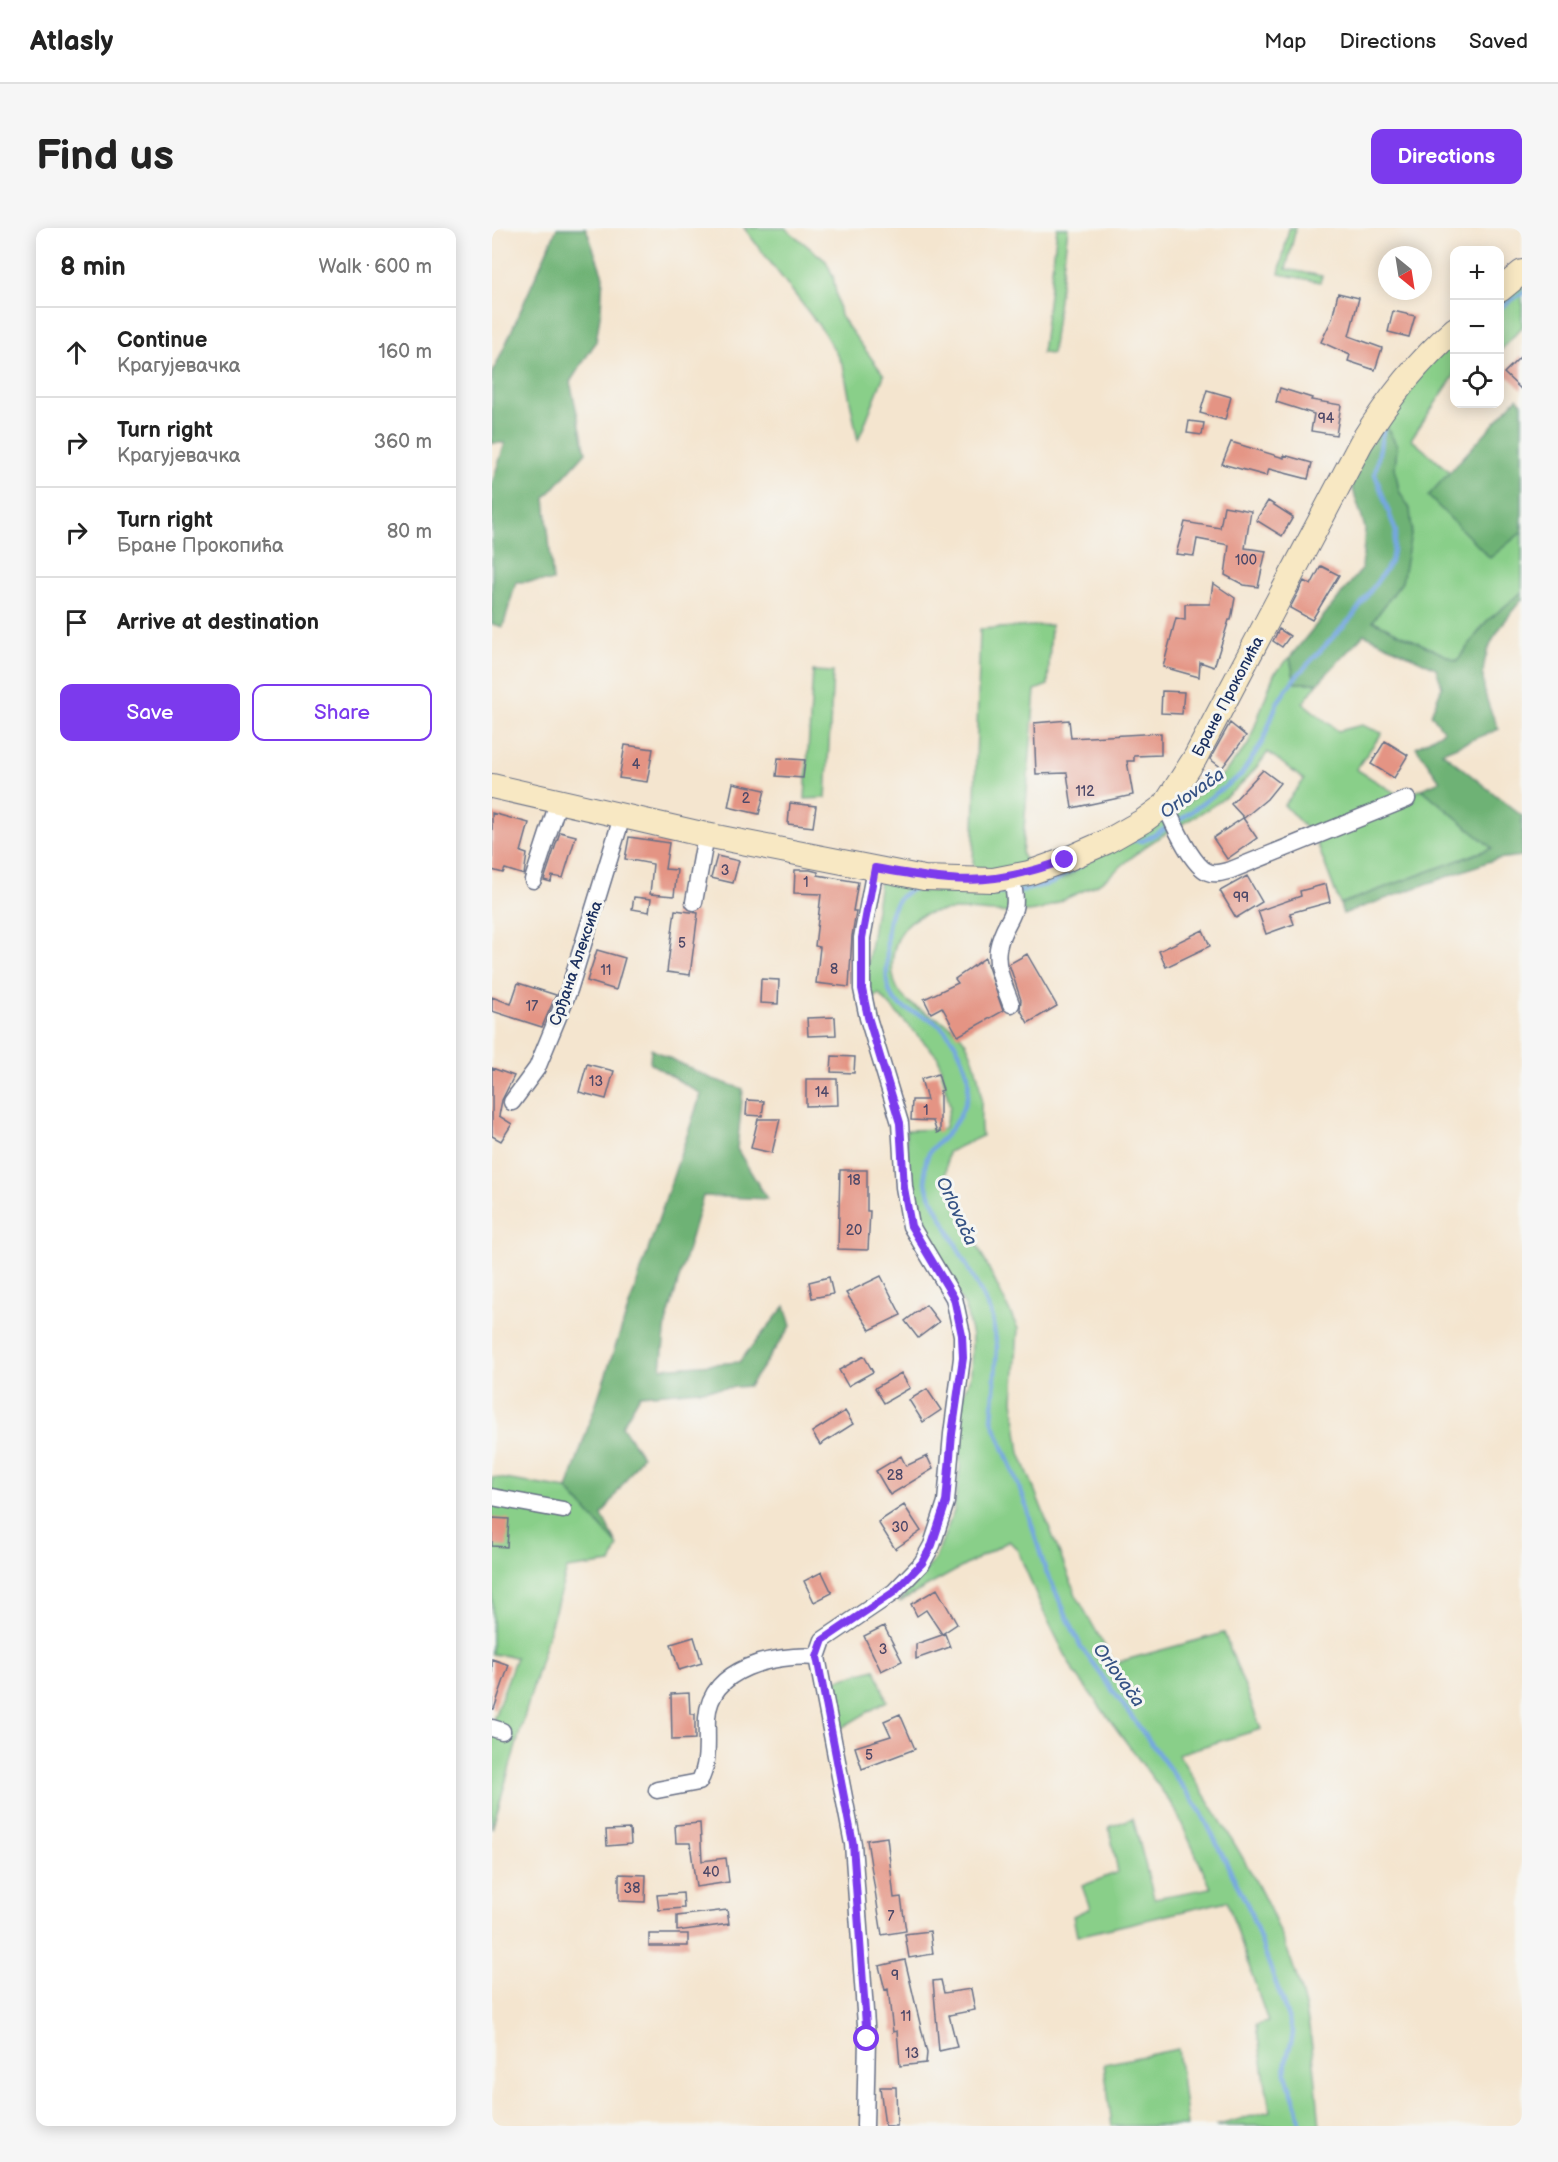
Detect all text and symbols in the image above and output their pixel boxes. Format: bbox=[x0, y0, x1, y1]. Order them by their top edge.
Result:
text: Atlasly bbox=[30, 25, 113, 58]
text: Map bbox=[1264, 29, 1307, 54]
text: Directions bbox=[1340, 29, 1436, 54]
text: Saved bbox=[1469, 29, 1528, 54]
button: Directions bbox=[1371, 129, 1522, 184]
text: Find us bbox=[36, 131, 174, 182]
north arrow bbox=[1378, 246, 1432, 300]
map controls bbox=[1450, 246, 1504, 408]
button: + bbox=[1450, 246, 1504, 300]
text: 8 min bbox=[60, 252, 126, 283]
text: Walk · 600 m bbox=[319, 255, 432, 279]
button: − bbox=[1450, 300, 1504, 354]
text: Continue bbox=[117, 327, 207, 354]
icon: ahead bbox=[60, 336, 93, 369]
text: 160 m bbox=[378, 340, 432, 364]
text: Крагујевачка bbox=[117, 354, 241, 378]
button: locate bbox=[1450, 354, 1504, 408]
house number: 94 bbox=[1318, 410, 1335, 427]
text: Turn right bbox=[117, 417, 213, 444]
icon: right bbox=[60, 426, 93, 459]
text: 360 m bbox=[374, 430, 432, 454]
text: Крагујевачка bbox=[117, 444, 241, 468]
text: Turn right bbox=[117, 507, 213, 534]
icon: right bbox=[60, 516, 93, 549]
text: 80 m bbox=[387, 520, 432, 544]
text: Бране Прокопића bbox=[117, 534, 284, 558]
house number: 100 bbox=[1235, 552, 1257, 569]
icon: arrive bbox=[60, 606, 93, 639]
text: Arrive at destination bbox=[117, 609, 319, 636]
street label: Бране Прокопића bbox=[1189, 633, 1268, 760]
button: Save bbox=[60, 684, 240, 741]
button: Share bbox=[252, 684, 432, 741]
house number: 4 bbox=[632, 756, 641, 773]
water label: Orlovača bbox=[1156, 764, 1228, 823]
house number: 112 bbox=[1075, 783, 1095, 800]
house number: 2 bbox=[742, 790, 751, 807]
route end bbox=[1051, 846, 1077, 872]
house number: 3 bbox=[721, 862, 729, 879]
house number: 1 bbox=[803, 874, 809, 891]
house number: 99 bbox=[1233, 889, 1249, 906]
street label: Срђана Алексића bbox=[546, 898, 607, 1029]
house number: 5 bbox=[678, 935, 686, 952]
house number: 8 bbox=[830, 961, 838, 978]
house number: 11 bbox=[601, 962, 611, 979]
house number: 17 bbox=[526, 998, 538, 1015]
house number: 13 bbox=[589, 1073, 603, 1090]
house number: 14 bbox=[815, 1084, 829, 1101]
house number: 1 bbox=[923, 1102, 929, 1119]
house number: 18 bbox=[847, 1172, 861, 1189]
water label: Orlovača bbox=[931, 1173, 982, 1249]
house number: 20 bbox=[846, 1222, 862, 1239]
house number: 28 bbox=[887, 1467, 903, 1484]
house number: 30 bbox=[892, 1519, 908, 1536]
water label: Orlovača bbox=[1088, 1639, 1149, 1711]
house number: 3 bbox=[879, 1641, 887, 1658]
house number: 5 bbox=[865, 1747, 873, 1764]
house number: 40 bbox=[703, 1864, 719, 1881]
house number: 38 bbox=[624, 1880, 640, 1897]
house number: 7 bbox=[888, 1908, 895, 1925]
house number: 9 bbox=[891, 1967, 899, 1984]
house number: 11 bbox=[901, 2008, 911, 2025]
route start bbox=[853, 2025, 879, 2051]
house number: 13 bbox=[905, 2045, 919, 2062]

